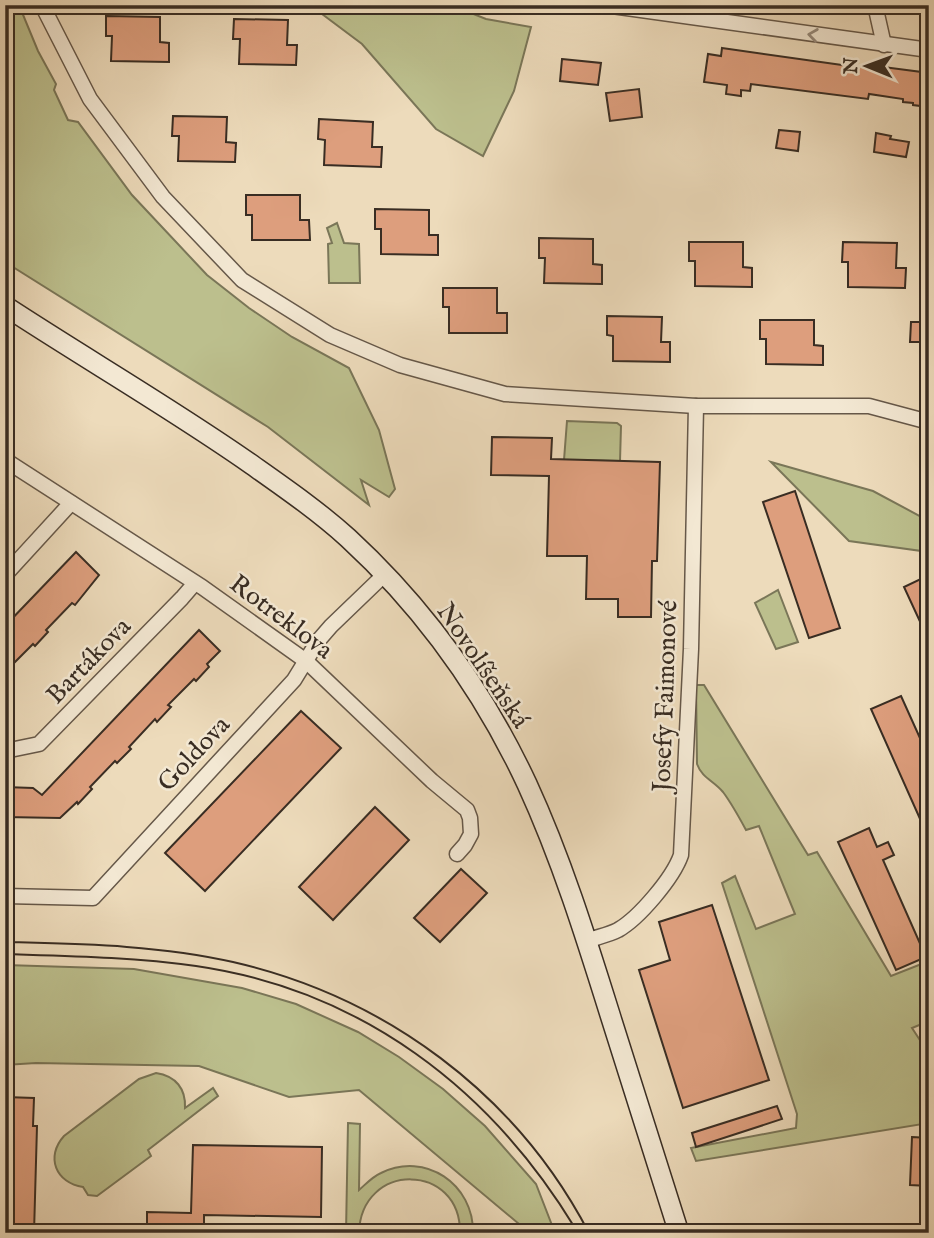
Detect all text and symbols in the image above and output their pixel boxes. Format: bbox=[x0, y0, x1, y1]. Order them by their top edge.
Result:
one-way arrow bbox=[807, 27, 818, 42]
north arrow bbox=[832, 32, 902, 102]
text: N bbox=[840, 57, 864, 75]
street label: Rotreklova bbox=[223, 567, 340, 667]
street label: Novolíšeňská bbox=[429, 597, 537, 735]
street label: Josefy Faimonové bbox=[646, 599, 685, 796]
street label: Bartákova bbox=[40, 610, 139, 711]
street label: Goldova bbox=[151, 709, 238, 799]

